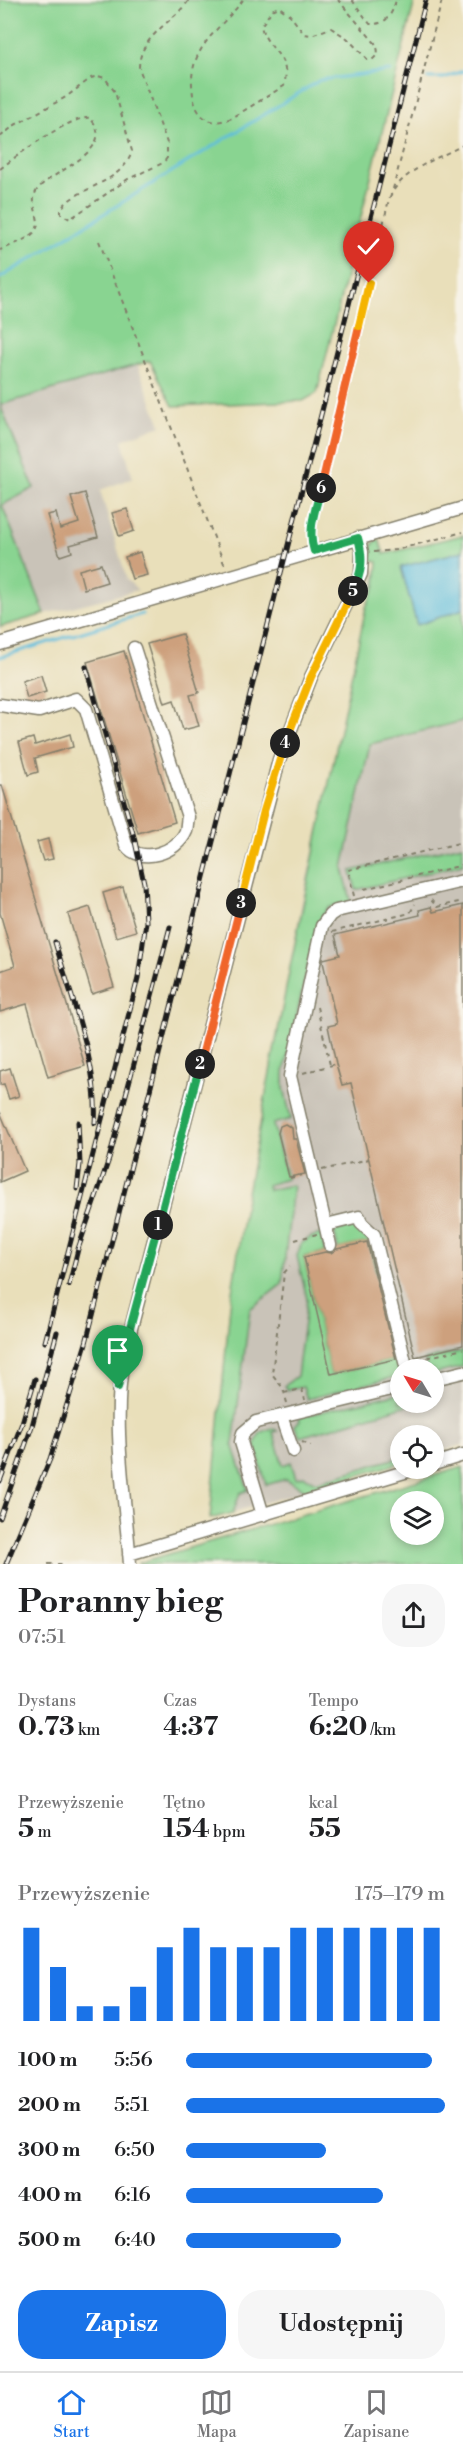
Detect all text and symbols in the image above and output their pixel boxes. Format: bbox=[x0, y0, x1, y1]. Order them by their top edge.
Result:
pin bbox=[343, 221, 394, 283]
icon: check bbox=[352, 230, 385, 263]
pin: 6 bbox=[306, 473, 336, 503]
text: 6 bbox=[316, 478, 326, 498]
pin: 5 bbox=[338, 576, 368, 606]
text: 5 bbox=[348, 581, 358, 601]
pin: 4 bbox=[270, 728, 300, 758]
text: 4 bbox=[280, 733, 290, 753]
pin: 3 bbox=[226, 888, 256, 918]
text: 3 bbox=[236, 893, 246, 913]
pin: 2 bbox=[185, 1049, 215, 1079]
text: 2 bbox=[195, 1054, 205, 1074]
pin: 1 bbox=[143, 1210, 173, 1240]
text: 1 bbox=[154, 1215, 162, 1235]
pin bbox=[92, 1325, 143, 1387]
icon: arrive bbox=[101, 1334, 134, 1367]
north arrow bbox=[390, 1359, 444, 1413]
map controls bbox=[390, 1359, 444, 1545]
button: locate bbox=[390, 1425, 444, 1479]
button: layers bbox=[390, 1491, 444, 1545]
text: Poranny bieg bbox=[18, 1582, 223, 1623]
button: share bbox=[382, 1584, 445, 1647]
text: 07:51 bbox=[18, 1625, 66, 1650]
text: Dystans bbox=[18, 1691, 76, 1711]
text: Czas bbox=[163, 1691, 197, 1711]
text: Tempo bbox=[309, 1691, 359, 1711]
text: 0.73 bbox=[18, 1711, 75, 1743]
text: 4:37 bbox=[163, 1711, 218, 1743]
text: 6:20 bbox=[309, 1711, 367, 1743]
text: km bbox=[75, 1720, 100, 1740]
text: /km bbox=[367, 1720, 396, 1740]
text: Przewyższenie bbox=[18, 1793, 124, 1813]
text: Tętno bbox=[163, 1793, 205, 1813]
text: kcal bbox=[309, 1793, 338, 1813]
text: 5 bbox=[18, 1813, 34, 1845]
text: 154 bbox=[163, 1813, 210, 1845]
text: 55 bbox=[309, 1813, 341, 1845]
text: m bbox=[34, 1822, 51, 1842]
text: bpm bbox=[210, 1822, 245, 1842]
text: Przewyższenie bbox=[18, 1882, 150, 1907]
text: 175–179 m bbox=[355, 1882, 445, 1907]
text: 100 m bbox=[18, 2048, 77, 2073]
text: 5:56 bbox=[114, 2048, 153, 2073]
text: 200 m bbox=[18, 2093, 81, 2118]
text: 5:51 bbox=[114, 2093, 149, 2118]
text: 300 m bbox=[18, 2138, 81, 2163]
text: 6:50 bbox=[114, 2138, 155, 2163]
text: 400 m bbox=[18, 2183, 82, 2208]
text: 6:16 bbox=[114, 2183, 151, 2208]
text: 500 m bbox=[18, 2228, 81, 2253]
text: 6:40 bbox=[114, 2228, 156, 2253]
button: Zapisz bbox=[18, 2290, 226, 2359]
button: Udostępnij bbox=[238, 2290, 445, 2359]
tab: Start bbox=[54, 2386, 90, 2442]
tab: Mapa bbox=[197, 2386, 237, 2442]
tab: Zapisane bbox=[344, 2386, 409, 2442]

